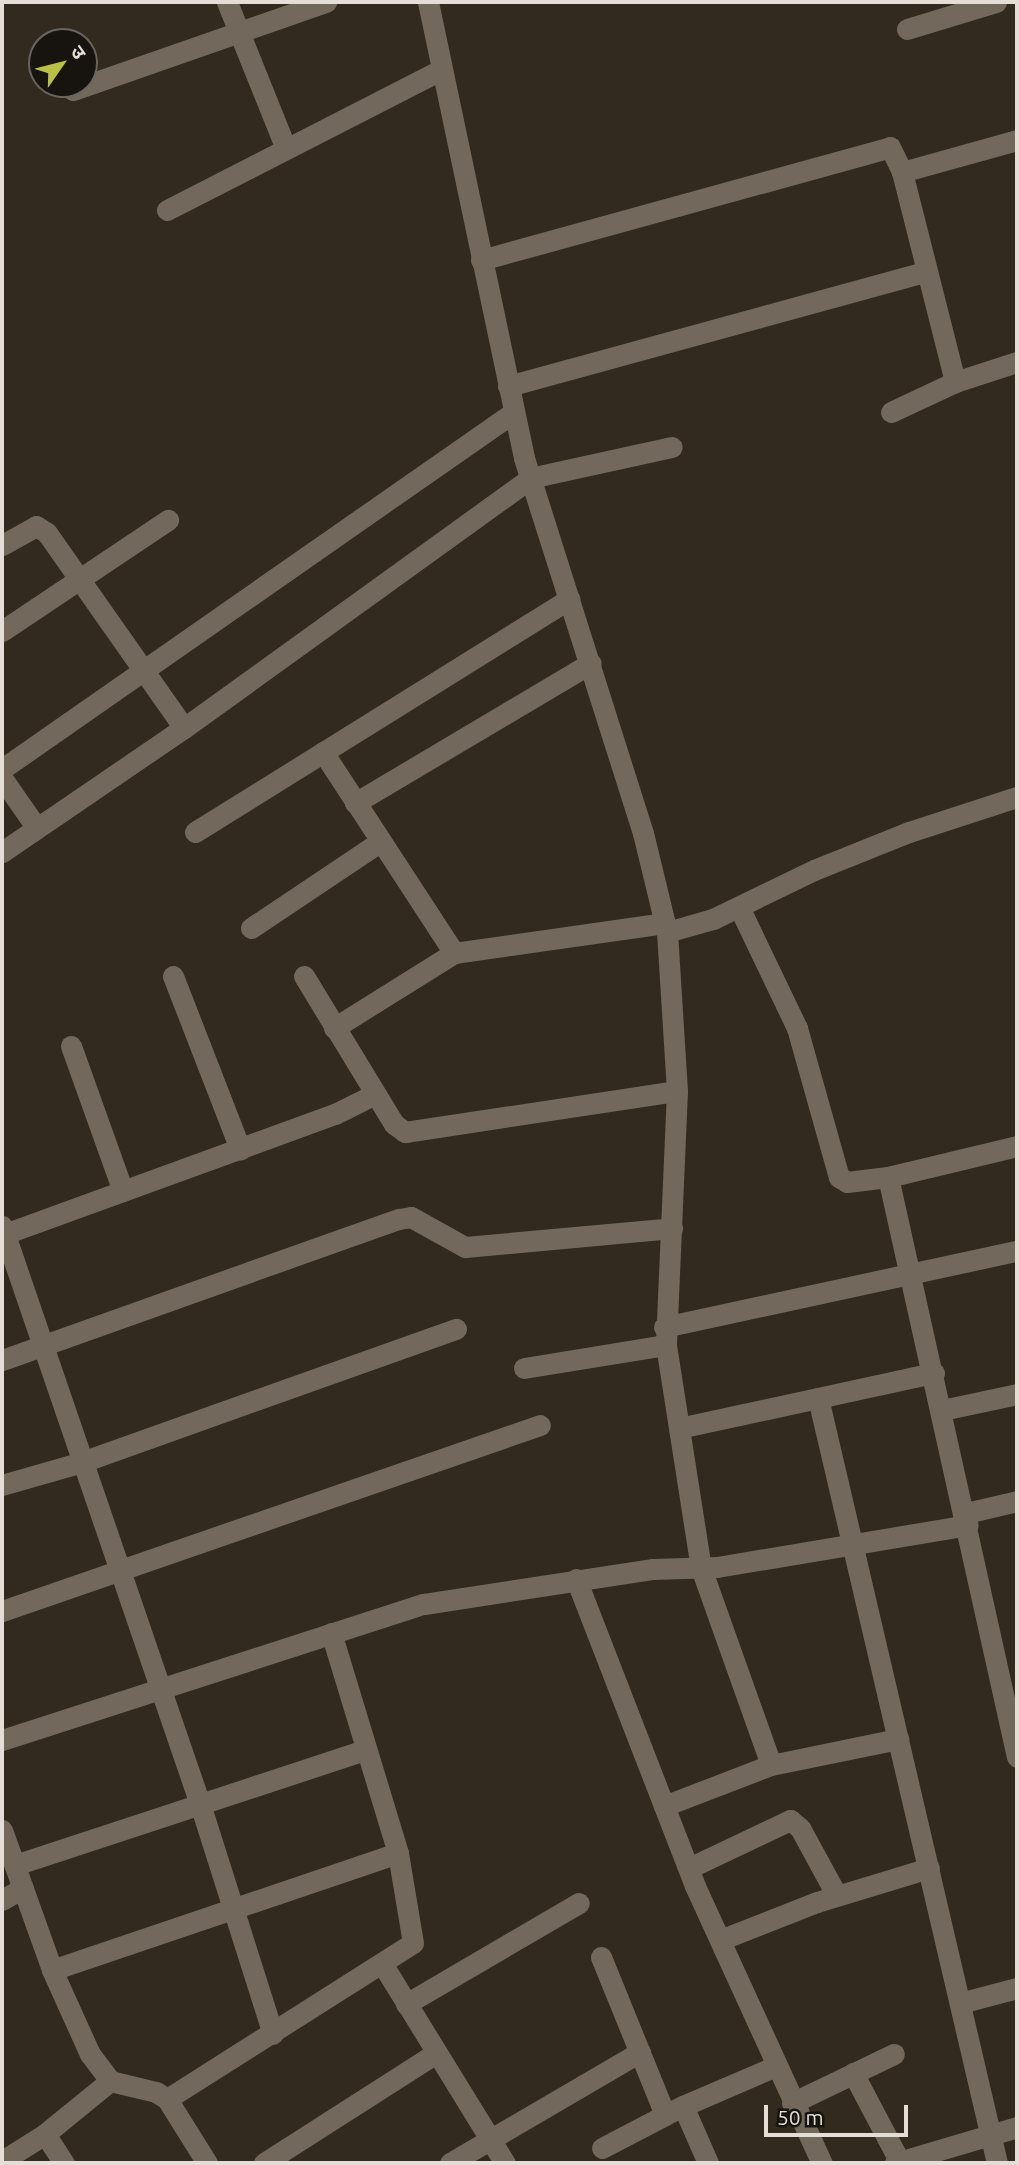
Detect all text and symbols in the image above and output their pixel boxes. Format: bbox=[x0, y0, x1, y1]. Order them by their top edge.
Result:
north arrow bbox=[28, 28, 98, 98]
text: उ bbox=[66, 41, 91, 63]
scale bar bbox=[767, 2092, 911, 2136]
text: 50 m bbox=[777, 2105, 824, 2129]

